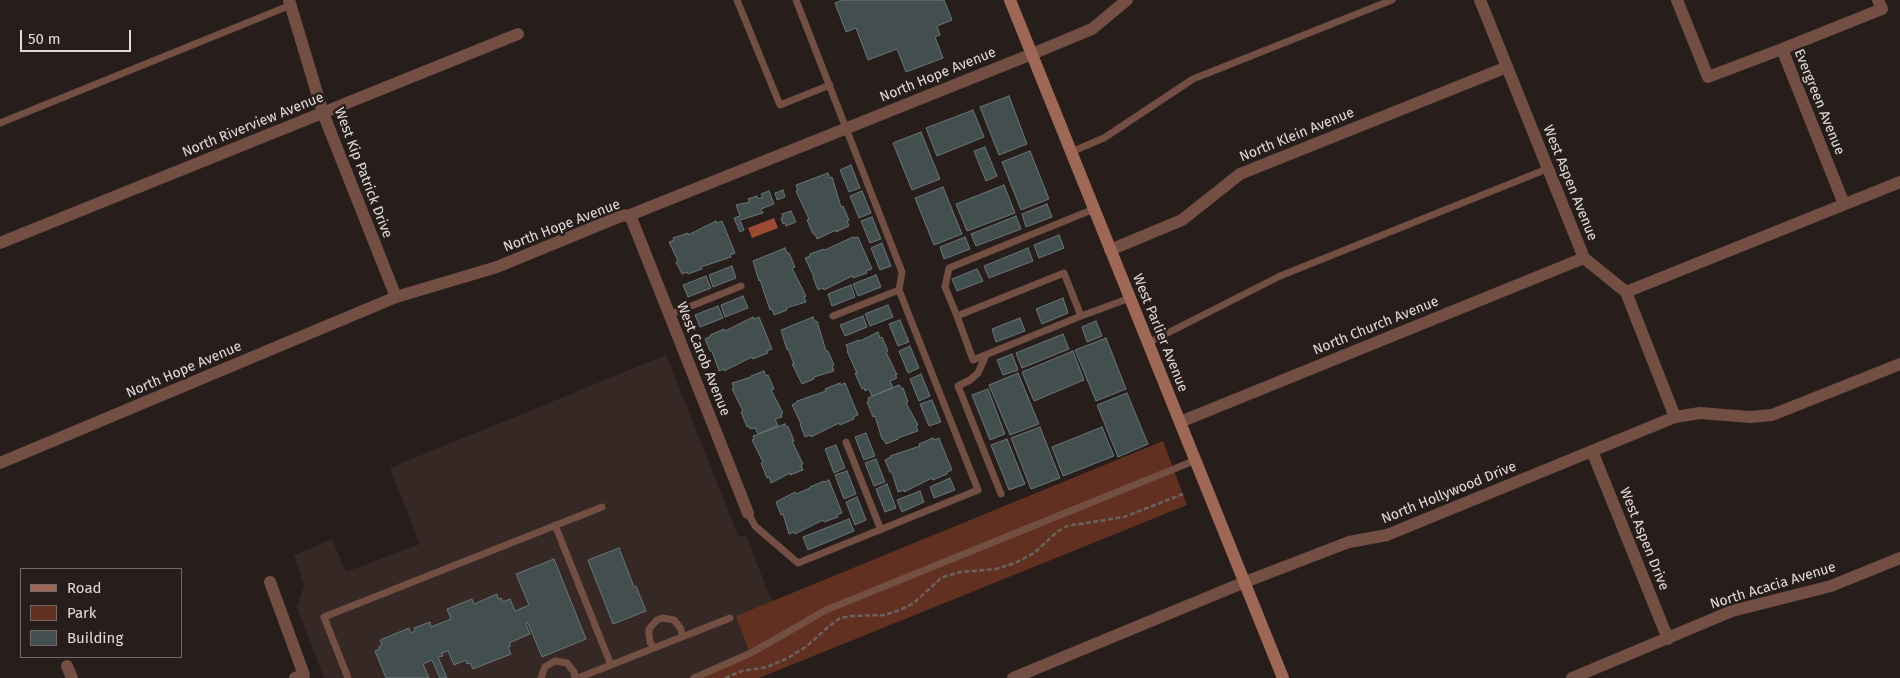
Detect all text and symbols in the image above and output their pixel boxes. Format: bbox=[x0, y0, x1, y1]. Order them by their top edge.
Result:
scale bar bbox=[22, 20, 134, 52]
text: 50 m bbox=[28, 30, 61, 48]
street label: North Hope Avenue bbox=[877, 44, 999, 106]
street label: Evergreen Avenue bbox=[1790, 47, 1848, 157]
street label: North Riverview Avenue bbox=[180, 89, 326, 161]
street label: North Klein Avenue bbox=[1237, 104, 1357, 166]
street label: West Kip Patrick Drive bbox=[330, 105, 396, 241]
street label: West Aspen Avenue bbox=[1539, 123, 1601, 243]
street label: North Hope Avenue bbox=[501, 196, 623, 256]
street label: West Parlier Avenue bbox=[1129, 271, 1191, 395]
street label: North Church Avenue bbox=[1311, 293, 1441, 359]
street label: West Carob Avenue bbox=[672, 300, 734, 418]
street label: North Hope Avenue bbox=[124, 338, 244, 402]
street label: North Hollywood Drive bbox=[1379, 458, 1519, 528]
street label: West Aspen Drive bbox=[1616, 485, 1672, 593]
street label: North Acacia Avenue bbox=[1708, 559, 1838, 613]
legend bbox=[20, 568, 182, 658]
text: Road bbox=[67, 579, 102, 597]
text: Park bbox=[67, 604, 97, 622]
text: Building bbox=[67, 629, 123, 647]

